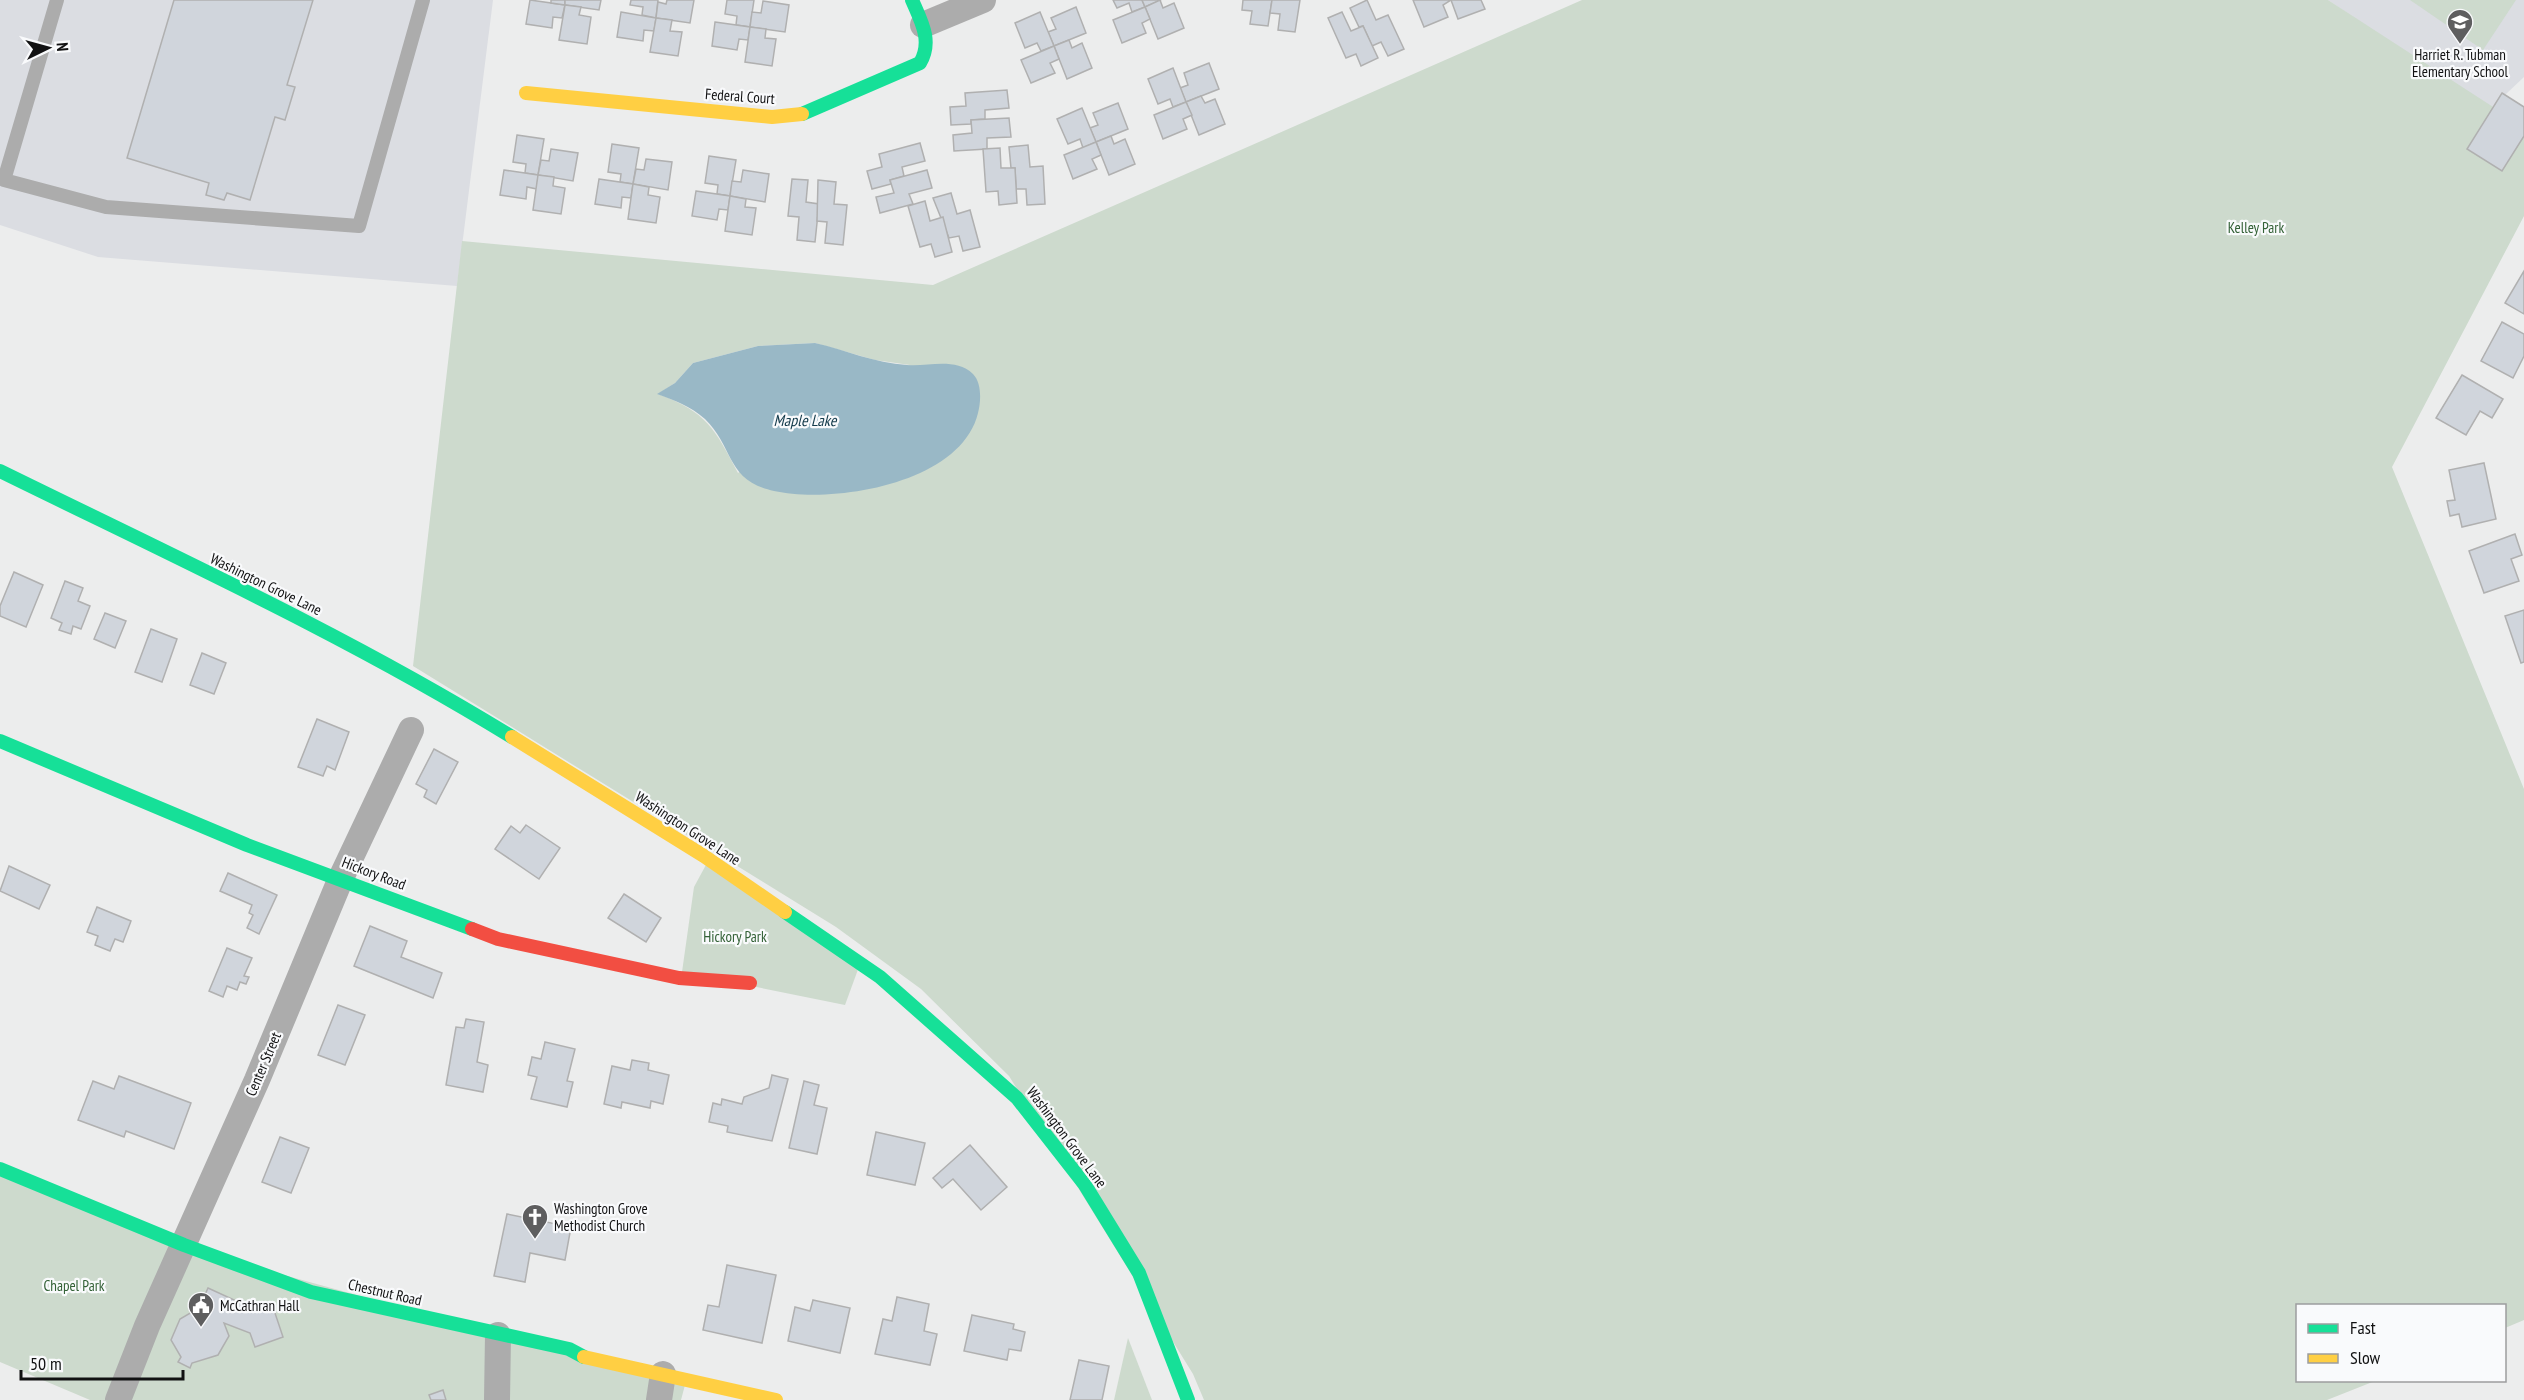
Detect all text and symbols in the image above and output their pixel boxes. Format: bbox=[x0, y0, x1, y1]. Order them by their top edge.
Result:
school or university icon: Harriet R. Tubman Elementary School bbox=[2445, 7, 2475, 45]
north arrow bbox=[18, 18, 78, 78]
text: N bbox=[53, 42, 73, 52]
place label: Harriet R. Tubman Elementary School bbox=[2412, 45, 2509, 81]
street label: Federal Court bbox=[704, 84, 776, 108]
park label: Kelley Park bbox=[2228, 218, 2284, 237]
water label: Maple Lake bbox=[774, 410, 838, 430]
street label: Washington Grove Lane bbox=[207, 549, 325, 619]
street label: Washington Grove Lane bbox=[632, 787, 744, 869]
street label: Hickory Road bbox=[339, 852, 409, 894]
park label: Hickory Park bbox=[703, 927, 767, 946]
street label: Center Street bbox=[241, 1029, 285, 1099]
street label: Washington Grove Lane bbox=[1023, 1083, 1111, 1191]
place label: Washington Grove Methodist Church bbox=[554, 1199, 648, 1235]
church icon: Washington Grove Methodist Church bbox=[520, 1202, 550, 1240]
street label: Chestnut Road bbox=[346, 1274, 424, 1310]
park label: Chapel Park bbox=[43, 1276, 105, 1295]
public building icon: McCathran Hall bbox=[186, 1290, 216, 1328]
place label: McCathran Hall bbox=[220, 1296, 300, 1315]
legend bbox=[2296, 1304, 2506, 1382]
text: Fast bbox=[2350, 1316, 2376, 1339]
scale bar bbox=[21, 1343, 183, 1381]
text: Slow bbox=[2350, 1346, 2381, 1369]
text: 50 m bbox=[30, 1352, 62, 1375]

